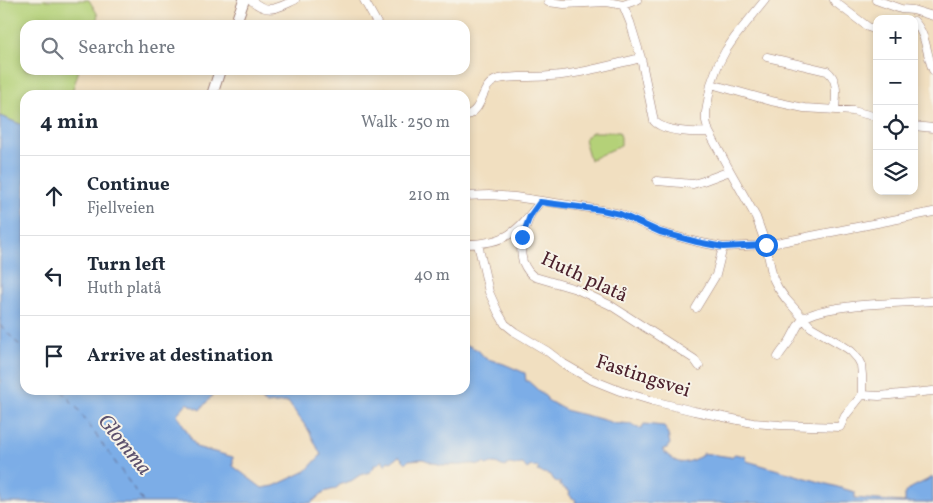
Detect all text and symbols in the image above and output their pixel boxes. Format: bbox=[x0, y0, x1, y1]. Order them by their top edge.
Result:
map controls bbox=[873, 15, 918, 195]
button: + bbox=[873, 15, 918, 60]
search box bbox=[20, 20, 470, 75]
icon: search bbox=[38, 34, 66, 62]
text: Search here bbox=[78, 35, 175, 61]
button: − bbox=[873, 60, 918, 105]
button: locate bbox=[873, 105, 918, 150]
text: 4 min bbox=[40, 108, 99, 137]
text: Walk · 250 m bbox=[361, 112, 450, 134]
button: layers bbox=[873, 150, 918, 195]
text: Continue bbox=[87, 172, 170, 198]
icon: ahead bbox=[40, 182, 68, 210]
text: 210 m bbox=[408, 185, 450, 207]
text: Fjellveien bbox=[87, 198, 155, 220]
route end bbox=[511, 226, 534, 249]
route start bbox=[755, 234, 778, 257]
street label: Huth platå bbox=[536, 246, 632, 310]
text: Turn left bbox=[87, 252, 166, 278]
icon: left bbox=[40, 262, 68, 290]
text: 40 m bbox=[414, 265, 450, 287]
text: Huth platå bbox=[87, 278, 162, 300]
icon: arrive bbox=[40, 342, 68, 370]
text: Arrive at destination bbox=[87, 343, 273, 369]
street label: Fastingsvei bbox=[592, 349, 694, 405]
water label: Glomma bbox=[90, 408, 158, 482]

